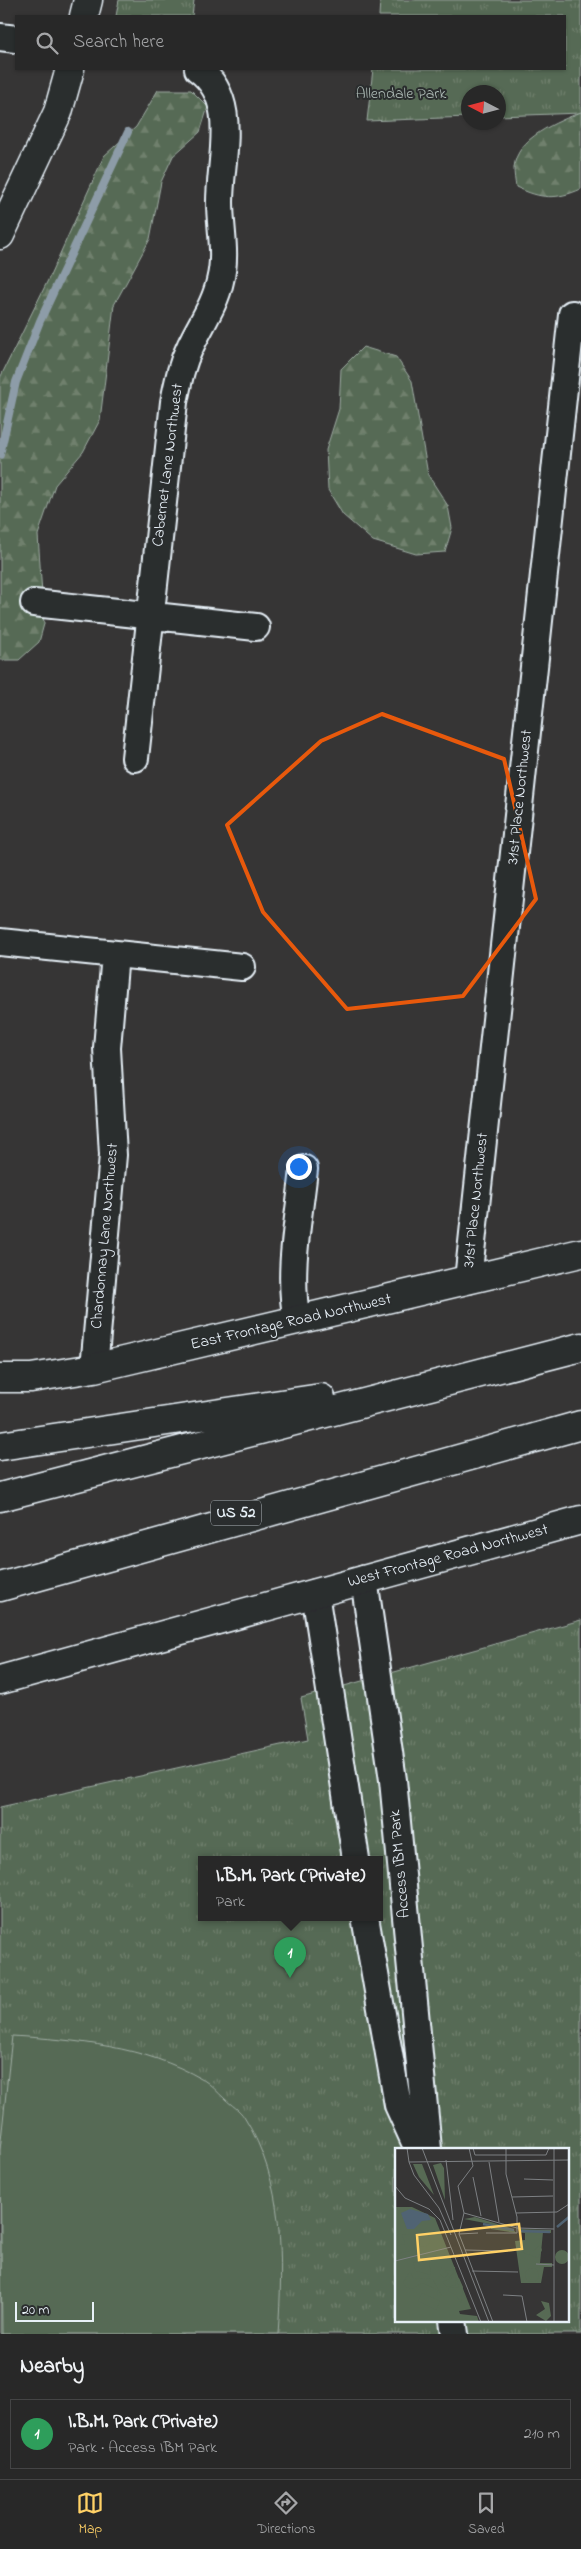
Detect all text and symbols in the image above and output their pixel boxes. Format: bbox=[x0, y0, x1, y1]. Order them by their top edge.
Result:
search box bbox=[15, 15, 566, 70]
icon: search bbox=[33, 29, 61, 57]
text: Search here bbox=[73, 29, 164, 56]
park label: Allendale Park bbox=[356, 82, 447, 106]
north arrow bbox=[461, 85, 506, 130]
street label: Cabernet Lane Northwest bbox=[146, 381, 190, 548]
street label: 31st Place Northwest bbox=[501, 728, 539, 866]
street label: 31st Place Northwest bbox=[457, 1131, 495, 1269]
street label: Chardonnay Lane Northwest bbox=[85, 1141, 125, 1330]
your location bbox=[286, 1154, 312, 1180]
street label: East Frontage Road Northwest bbox=[188, 1287, 394, 1357]
road number: US 52 bbox=[211, 1500, 261, 1526]
street label: West Frontage Road Northwest bbox=[345, 1517, 552, 1594]
street label: Access IBM Park bbox=[383, 1808, 417, 1919]
popup bbox=[198, 1856, 383, 1921]
text: I.B.M. Park (Private) bbox=[216, 1863, 365, 1890]
text: Park bbox=[216, 1890, 245, 1914]
pin: 1 bbox=[274, 1937, 306, 1978]
inset map bbox=[395, 2148, 568, 2322]
scale bar bbox=[15, 2299, 94, 2322]
text: 20 m bbox=[22, 2300, 49, 2321]
text: Nearby bbox=[20, 2352, 84, 2382]
text: I.B.M. Park (Private) bbox=[68, 2409, 217, 2436]
text: 1 bbox=[34, 2422, 40, 2446]
text: 210 m bbox=[524, 2422, 560, 2446]
text: Park · Access IBM Park bbox=[68, 2436, 217, 2460]
tab: Map bbox=[76, 2489, 104, 2540]
tab: Directions bbox=[257, 2489, 315, 2540]
tab: Saved bbox=[468, 2489, 505, 2540]

